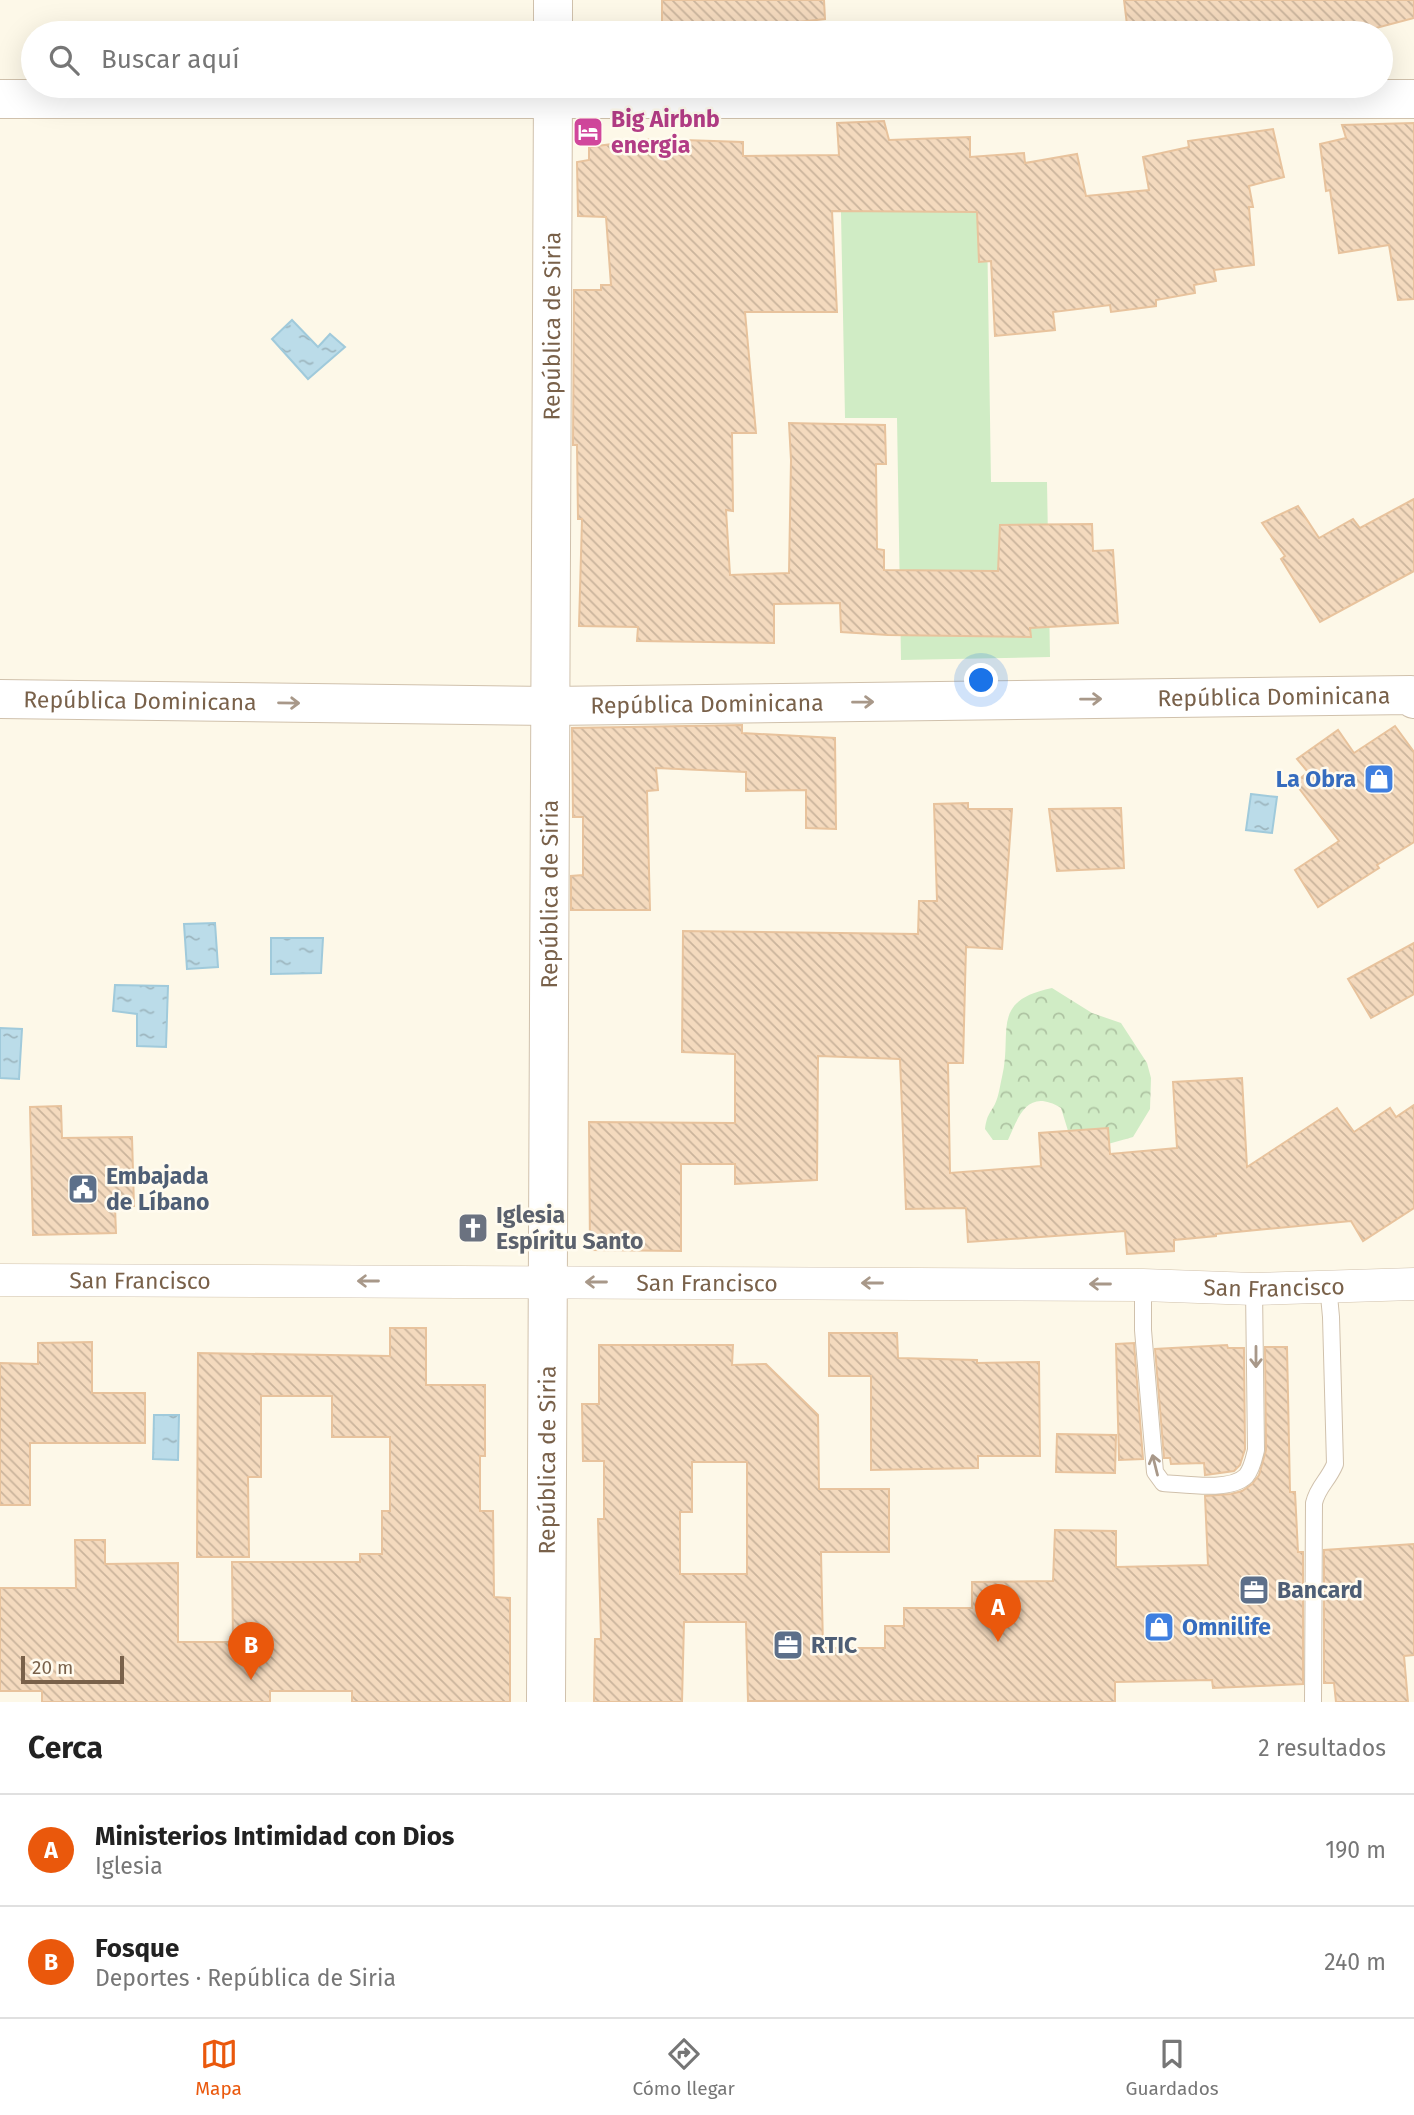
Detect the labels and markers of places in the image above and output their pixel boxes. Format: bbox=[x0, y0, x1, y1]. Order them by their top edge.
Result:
place label: Big Airbnb energia bbox=[611, 105, 720, 159]
hotel icon: Big Airbnb energia bbox=[571, 115, 605, 149]
shop icon: La Obra bbox=[1362, 762, 1396, 796]
place label: La Obra bbox=[1276, 765, 1356, 793]
place label: Embajada de Líbano bbox=[106, 1162, 209, 1216]
public building icon: Embajada de Líbano bbox=[66, 1172, 100, 1206]
place label: Iglesia Espíritu Santo bbox=[496, 1201, 643, 1255]
church icon: Iglesia Espíritu Santo bbox=[456, 1211, 490, 1245]
office icon: Bancard bbox=[1237, 1573, 1271, 1607]
place label: Bancard bbox=[1277, 1576, 1363, 1604]
pin: A bbox=[975, 1584, 1021, 1642]
shop icon: Omnilife bbox=[1142, 1610, 1176, 1644]
place label: Omnilife bbox=[1182, 1613, 1271, 1641]
pin: B bbox=[228, 1622, 274, 1680]
office icon: RTIC bbox=[771, 1628, 805, 1662]
place label: RTIC bbox=[811, 1631, 858, 1659]

